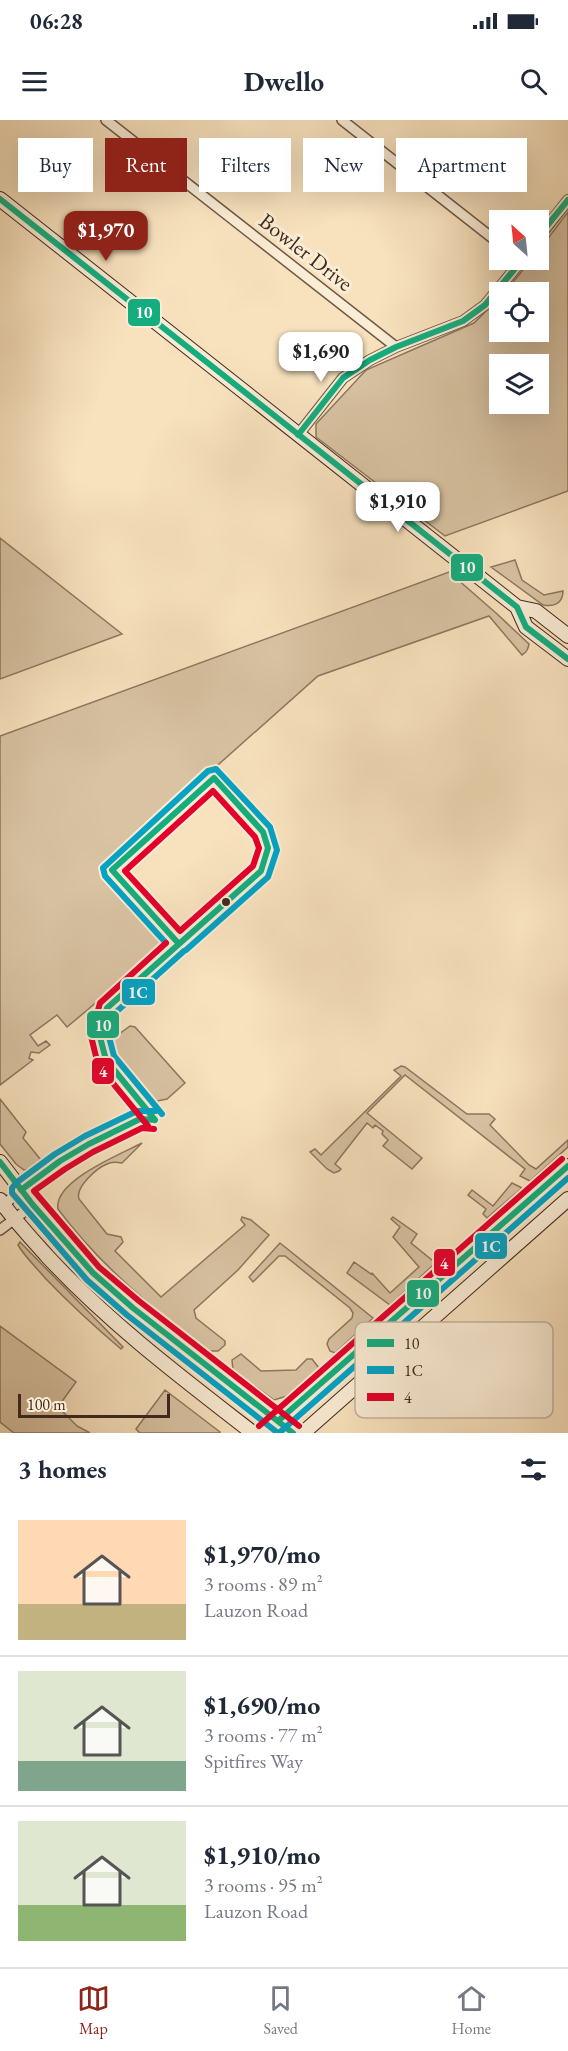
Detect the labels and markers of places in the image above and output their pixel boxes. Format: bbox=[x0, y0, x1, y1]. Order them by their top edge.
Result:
pin: $1,970 bbox=[57, 211, 155, 262]
pin: $1,690 bbox=[272, 332, 370, 383]
pin: $1,910 bbox=[349, 482, 447, 533]
unlabelled marker bbox=[220, 896, 232, 908]

